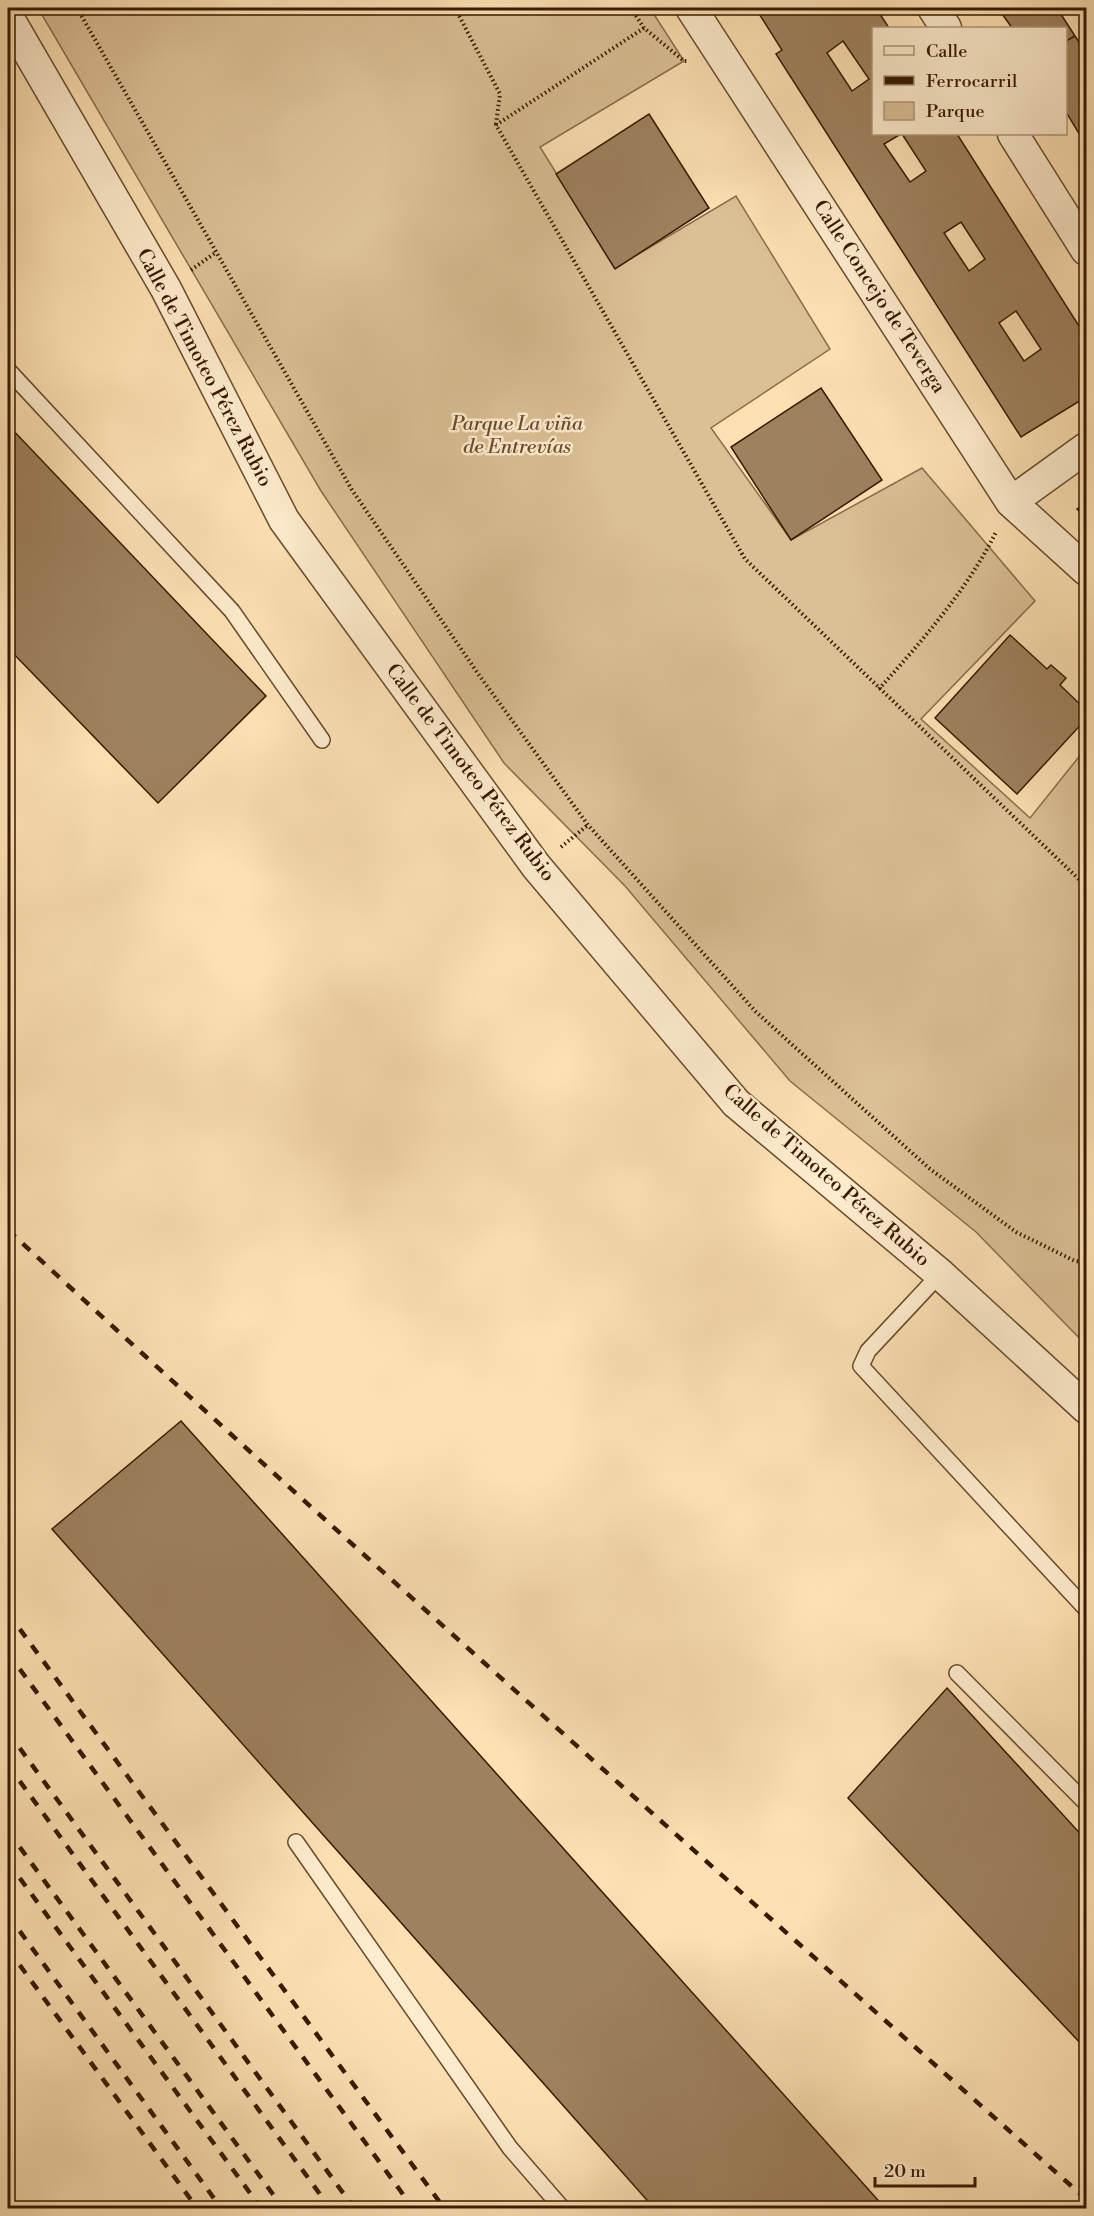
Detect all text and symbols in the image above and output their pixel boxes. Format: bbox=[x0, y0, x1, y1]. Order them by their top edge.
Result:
legend bbox=[872, 27, 1067, 135]
text: Calle bbox=[926, 40, 967, 63]
text: Ferrocarril bbox=[926, 70, 1018, 93]
text: Parque bbox=[926, 100, 985, 123]
street label: Calle Concejo de Teverga bbox=[807, 196, 951, 399]
street label: Calle de Timoteo Pérez Rubio bbox=[130, 245, 278, 491]
park label: Parque La viña de Entrevías bbox=[450, 412, 584, 460]
street label: Calle de Timoteo Pérez Rubio bbox=[380, 659, 560, 887]
street label: Calle de Timoteo Pérez Rubio bbox=[717, 1079, 935, 1273]
scale bar bbox=[875, 2150, 976, 2188]
text: 20 m bbox=[884, 2160, 926, 2183]

